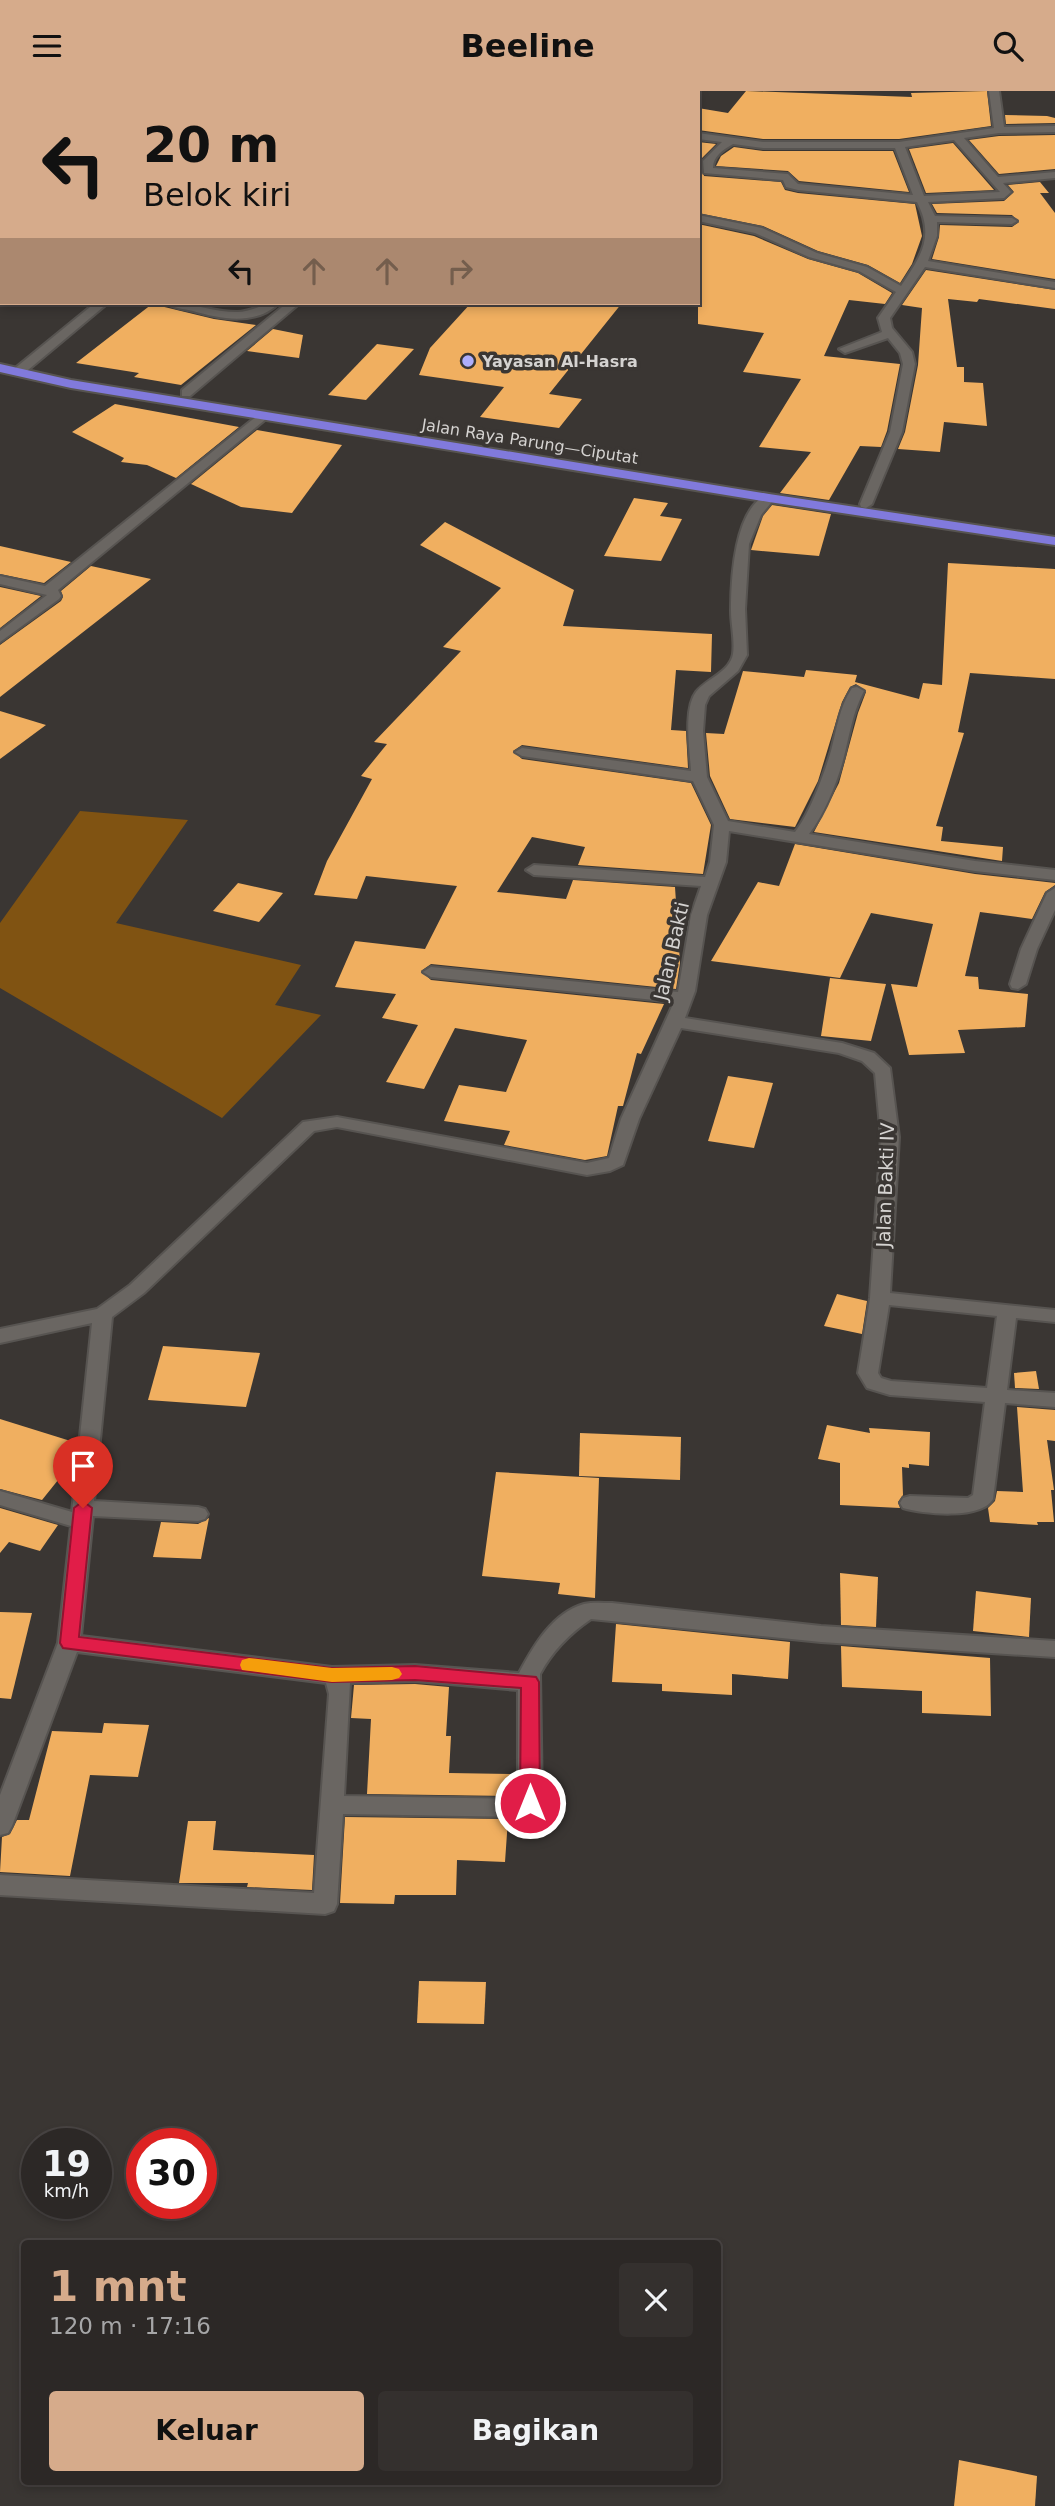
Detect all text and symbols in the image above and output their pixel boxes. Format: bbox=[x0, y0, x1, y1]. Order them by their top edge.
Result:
icon: menu bbox=[28, 27, 66, 65]
text: Beeline bbox=[460, 27, 595, 65]
icon: search bbox=[989, 27, 1027, 65]
text: 20 m bbox=[143, 117, 279, 174]
icon: left bbox=[28, 119, 119, 210]
text: Belok kiri bbox=[143, 176, 291, 214]
icon: left bbox=[222, 252, 260, 290]
icon: ahead bbox=[295, 252, 333, 290]
icon: ahead bbox=[368, 252, 406, 290]
icon: right bbox=[441, 252, 479, 290]
place label: Yayasan Al-Hasra bbox=[481, 352, 638, 371]
marker: Yayasan Al-Hasra bbox=[460, 353, 476, 369]
street label: Jalan Raya Parung—Ciputat bbox=[419, 415, 640, 468]
street label: Jalan Bakti bbox=[649, 899, 693, 1003]
street label: Jalan Bakti IV bbox=[872, 1122, 898, 1249]
pin bbox=[53, 1436, 113, 1508]
icon: arrive bbox=[64, 1447, 102, 1485]
position arrow bbox=[493, 1766, 567, 1840]
speed limit sign: 30 bbox=[126, 2128, 217, 2219]
text: 19 bbox=[42, 2144, 91, 2184]
text: km/h bbox=[44, 2180, 89, 2201]
text: 1 mnt bbox=[49, 2262, 187, 2311]
button: close bbox=[619, 2263, 693, 2337]
text: 120 m · 17:16 bbox=[49, 2313, 211, 2339]
button: Keluar bbox=[49, 2391, 364, 2471]
button: Bagikan bbox=[378, 2391, 693, 2471]

